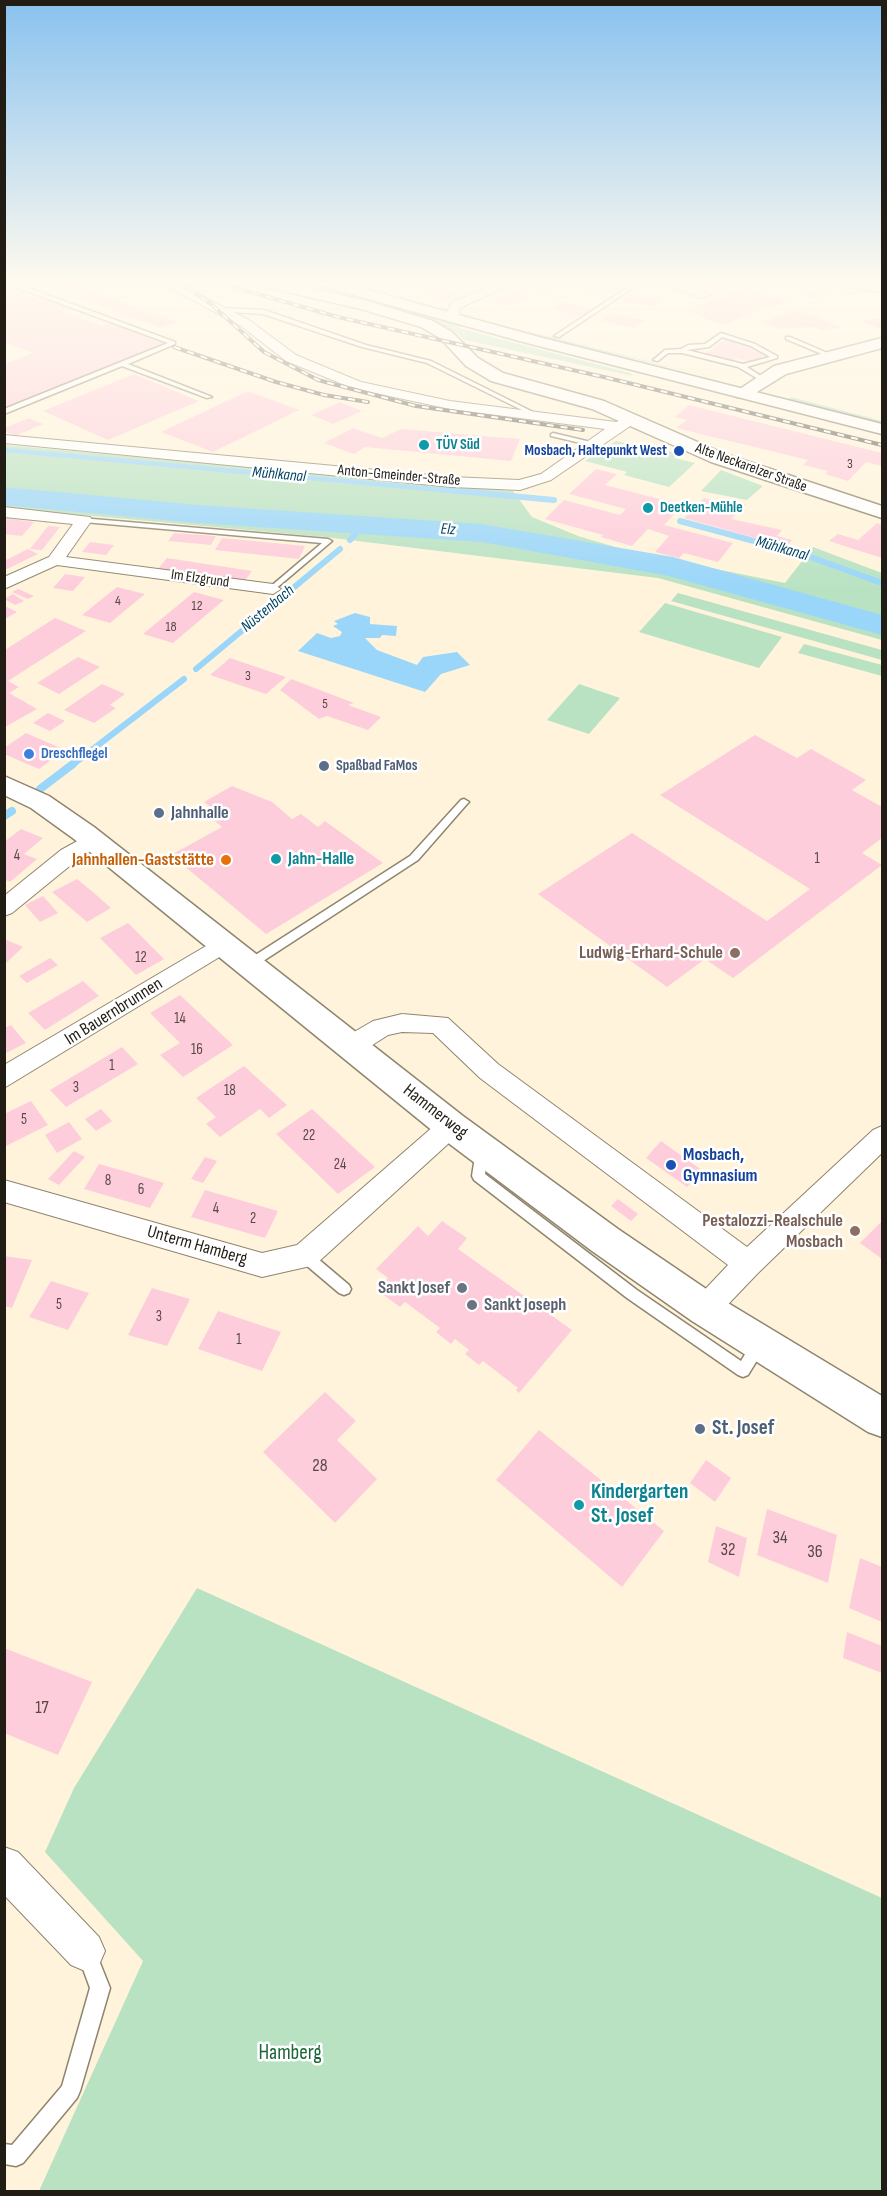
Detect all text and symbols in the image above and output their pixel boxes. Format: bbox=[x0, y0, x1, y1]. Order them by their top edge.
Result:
place label: TÜV Süd bbox=[436, 436, 480, 454]
marker: TÜV Süd bbox=[417, 438, 431, 452]
street label: Alte Neckarelzer Straße bbox=[693, 439, 809, 497]
place label: Mosbach, Haltepunkt West bbox=[525, 442, 667, 460]
marker: Mosbach, Haltepunkt West bbox=[672, 444, 686, 458]
house number: 3 bbox=[847, 456, 853, 472]
street label: Anton-Gmeinder-Straße bbox=[337, 462, 461, 490]
water label: Mühlkanal bbox=[251, 463, 307, 487]
place label: Deetken-Mühle bbox=[660, 499, 743, 517]
marker: Deetken-Mühle bbox=[641, 501, 655, 515]
water label: Elz bbox=[440, 520, 456, 540]
water label: Mühlkanal bbox=[754, 532, 810, 566]
street label: Im Elzgrund bbox=[170, 566, 230, 592]
water label: Nüstenbach bbox=[237, 581, 299, 637]
house number: 4 bbox=[115, 593, 121, 609]
house number: 12 bbox=[192, 598, 202, 614]
house number: 18 bbox=[165, 619, 177, 635]
house number: 3 bbox=[245, 668, 251, 684]
house number: 5 bbox=[322, 696, 328, 712]
place label: Dreschflegel bbox=[41, 745, 108, 763]
marker: Dreschflegel bbox=[22, 747, 36, 761]
place label: Spaßbad FaMos bbox=[336, 757, 418, 775]
marker: Spaßbad FaMos bbox=[317, 759, 331, 773]
place label: Jahnhalle bbox=[171, 802, 229, 824]
marker: Jahnhalle bbox=[152, 806, 166, 820]
house number: 4 bbox=[14, 847, 20, 865]
place label: Jahn-Halle bbox=[288, 848, 354, 870]
place label: Jahnhallen-Gaststätte bbox=[72, 849, 214, 871]
house number: 1 bbox=[814, 850, 820, 868]
marker: Jahn-Halle bbox=[269, 852, 283, 866]
marker: Jahnhallen-Gaststätte bbox=[219, 853, 233, 867]
place label: Ludwig-Erhard-Schule bbox=[579, 942, 723, 964]
marker: Ludwig-Erhard-Schule bbox=[728, 946, 742, 960]
house number: 12 bbox=[135, 949, 147, 967]
street label: Im Bauernbrunnen bbox=[61, 973, 167, 1051]
house number: 14 bbox=[174, 1010, 186, 1028]
house number: 16 bbox=[191, 1041, 203, 1059]
house number: 1 bbox=[109, 1057, 115, 1075]
house number: 3 bbox=[73, 1079, 79, 1097]
street label: Hammerweg bbox=[398, 1080, 472, 1144]
house number: 18 bbox=[224, 1082, 236, 1100]
house number: 5 bbox=[21, 1111, 27, 1129]
house number: 22 bbox=[303, 1127, 315, 1145]
place label: Mosbach, Gymnasium bbox=[683, 1144, 757, 1186]
house number: 24 bbox=[334, 1156, 346, 1174]
marker: Mosbach, Gymnasium bbox=[664, 1158, 678, 1172]
house number: 8 bbox=[105, 1172, 111, 1190]
house number: 6 bbox=[138, 1181, 144, 1199]
house number: 4 bbox=[213, 1200, 219, 1218]
house number: 2 bbox=[250, 1210, 256, 1228]
place label: Pestalozzi-Realschule Mosbach bbox=[702, 1210, 843, 1252]
street label: Unterm Hamberg bbox=[144, 1221, 250, 1271]
marker: Pestalozzi-Realschule Mosbach bbox=[848, 1224, 862, 1238]
place label: Sankt Josef bbox=[378, 1277, 450, 1299]
marker: Sankt Josef bbox=[455, 1281, 469, 1295]
place label: Sankt Joseph bbox=[484, 1294, 566, 1316]
house number: 5 bbox=[56, 1296, 62, 1314]
marker: Sankt Joseph bbox=[465, 1298, 479, 1312]
house number: 3 bbox=[156, 1308, 162, 1326]
house number: 1 bbox=[236, 1331, 242, 1349]
place label: St. Josef bbox=[712, 1416, 774, 1442]
marker: St. Josef bbox=[693, 1422, 707, 1436]
house number: 28 bbox=[312, 1455, 328, 1477]
place label: Kindergarten St. Josef bbox=[591, 1480, 688, 1530]
marker: Kindergarten St. Josef bbox=[572, 1498, 586, 1512]
house number: 34 bbox=[772, 1527, 788, 1549]
house number: 32 bbox=[721, 1539, 735, 1561]
house number: 36 bbox=[807, 1541, 823, 1563]
house number: 17 bbox=[35, 1697, 49, 1719]
park label: Hamberg bbox=[258, 2041, 322, 2067]

